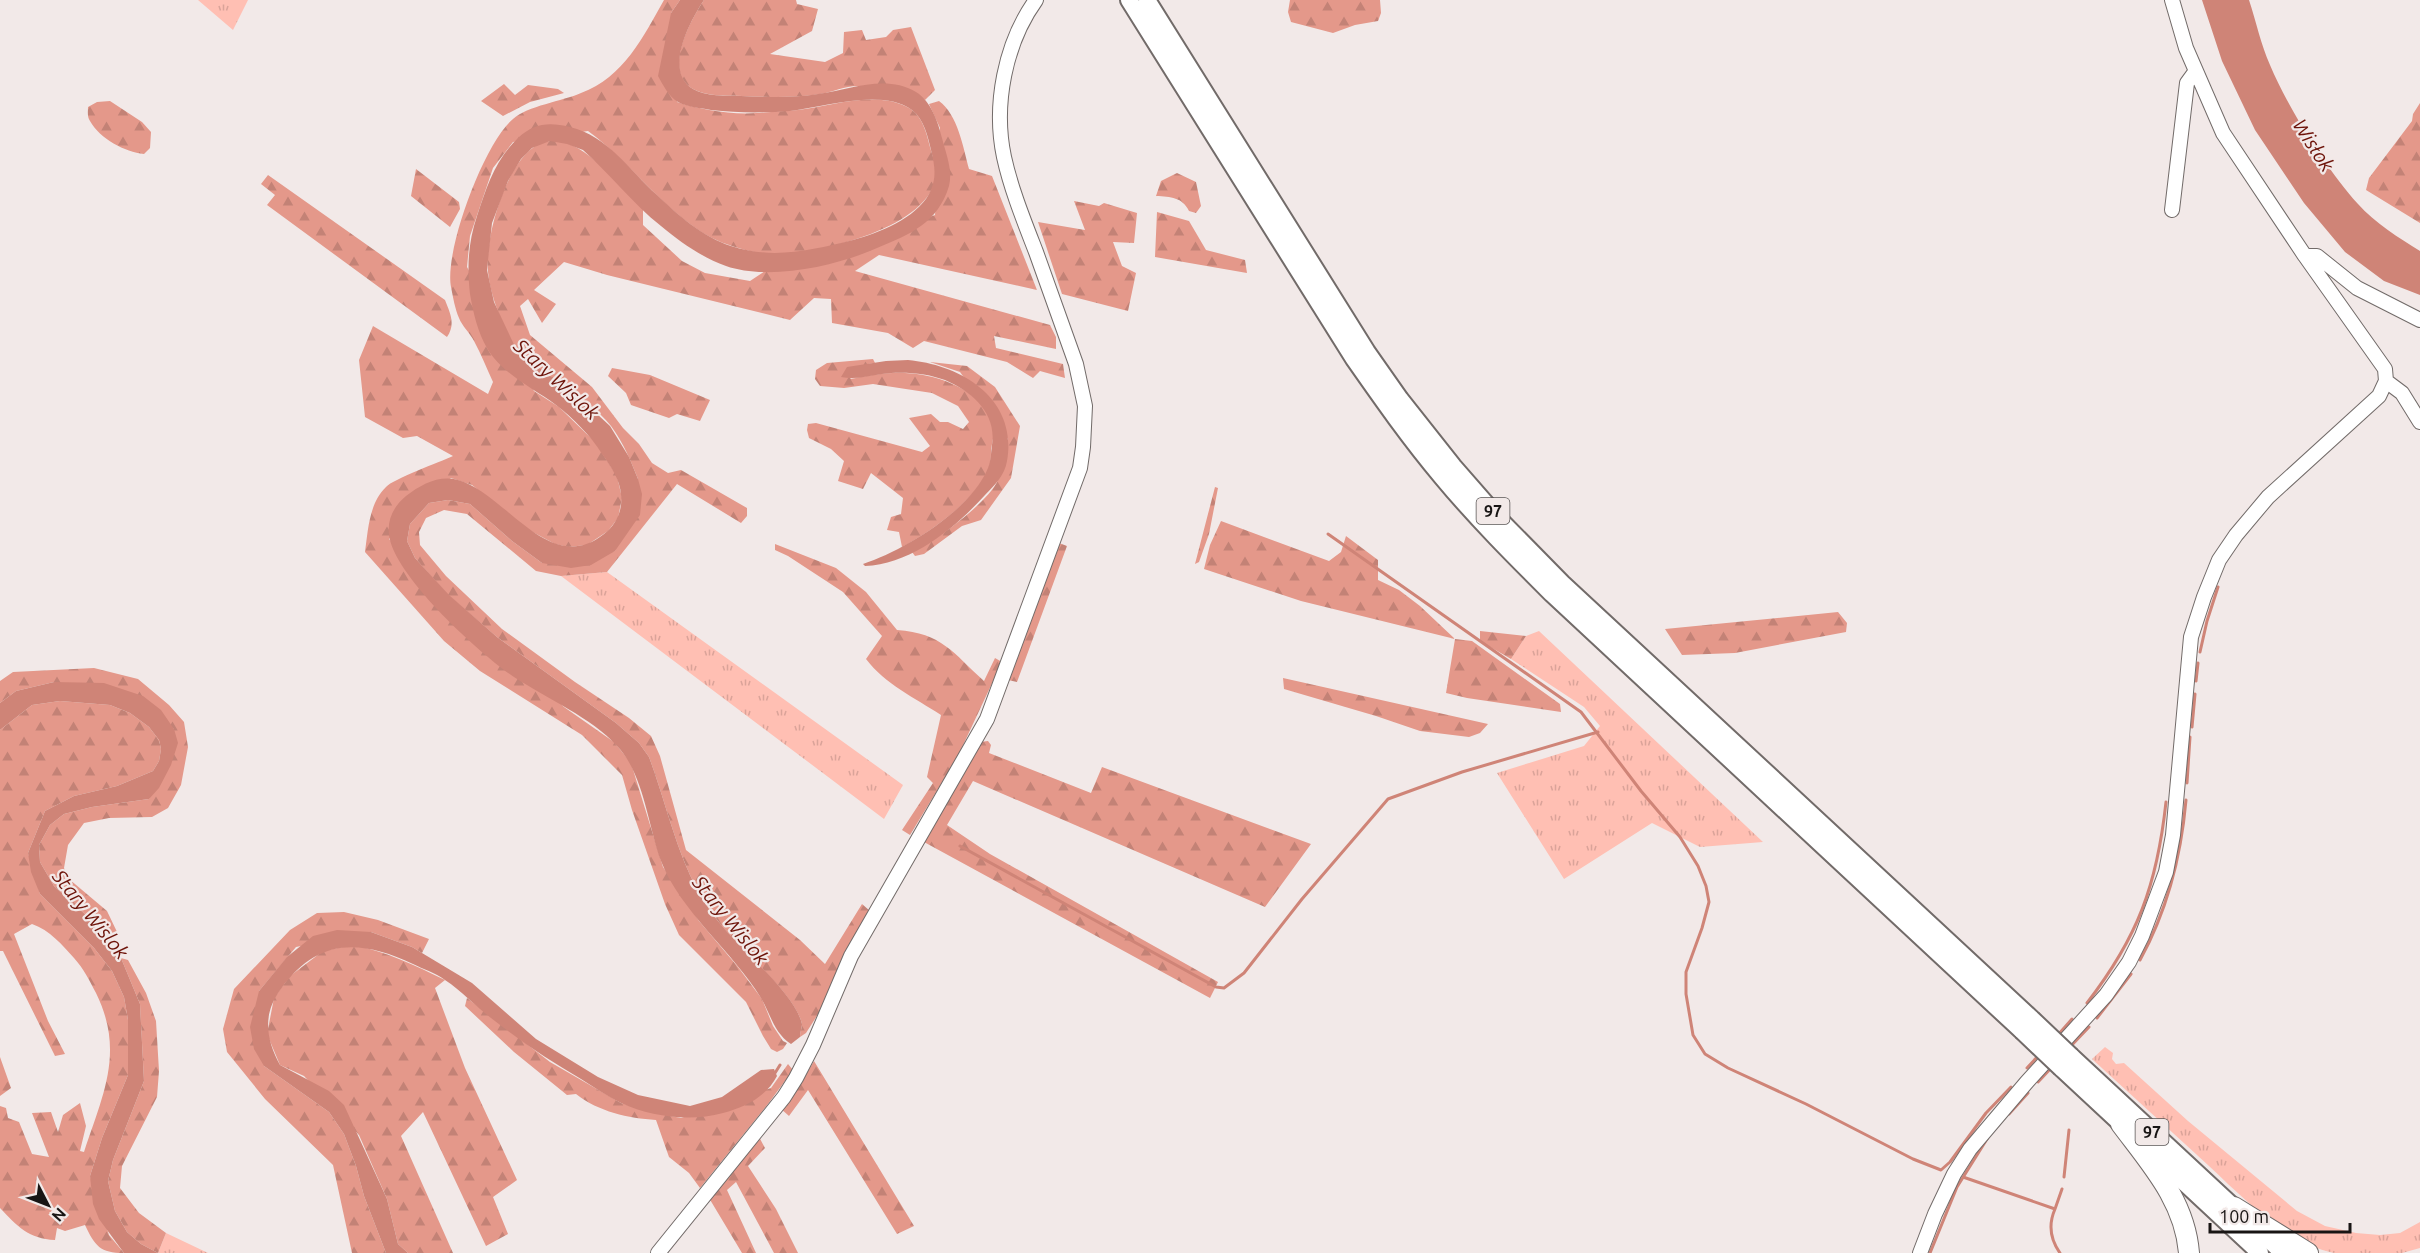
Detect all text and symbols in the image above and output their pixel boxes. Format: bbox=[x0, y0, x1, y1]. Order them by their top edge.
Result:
water label: Wisłok bbox=[2289, 114, 2340, 176]
water label: Stary Wislok bbox=[509, 333, 605, 425]
road number: 97 bbox=[1476, 498, 1510, 524]
water label: Stary Wislok bbox=[47, 864, 134, 964]
water label: Stary Wislok bbox=[687, 870, 774, 970]
road number: 97 bbox=[2136, 1119, 2168, 1145]
north arrow bbox=[18, 1175, 78, 1235]
scale bar bbox=[2210, 1196, 2350, 1234]
text: N bbox=[48, 1205, 70, 1225]
text: 100 m bbox=[2219, 1206, 2269, 1226]

